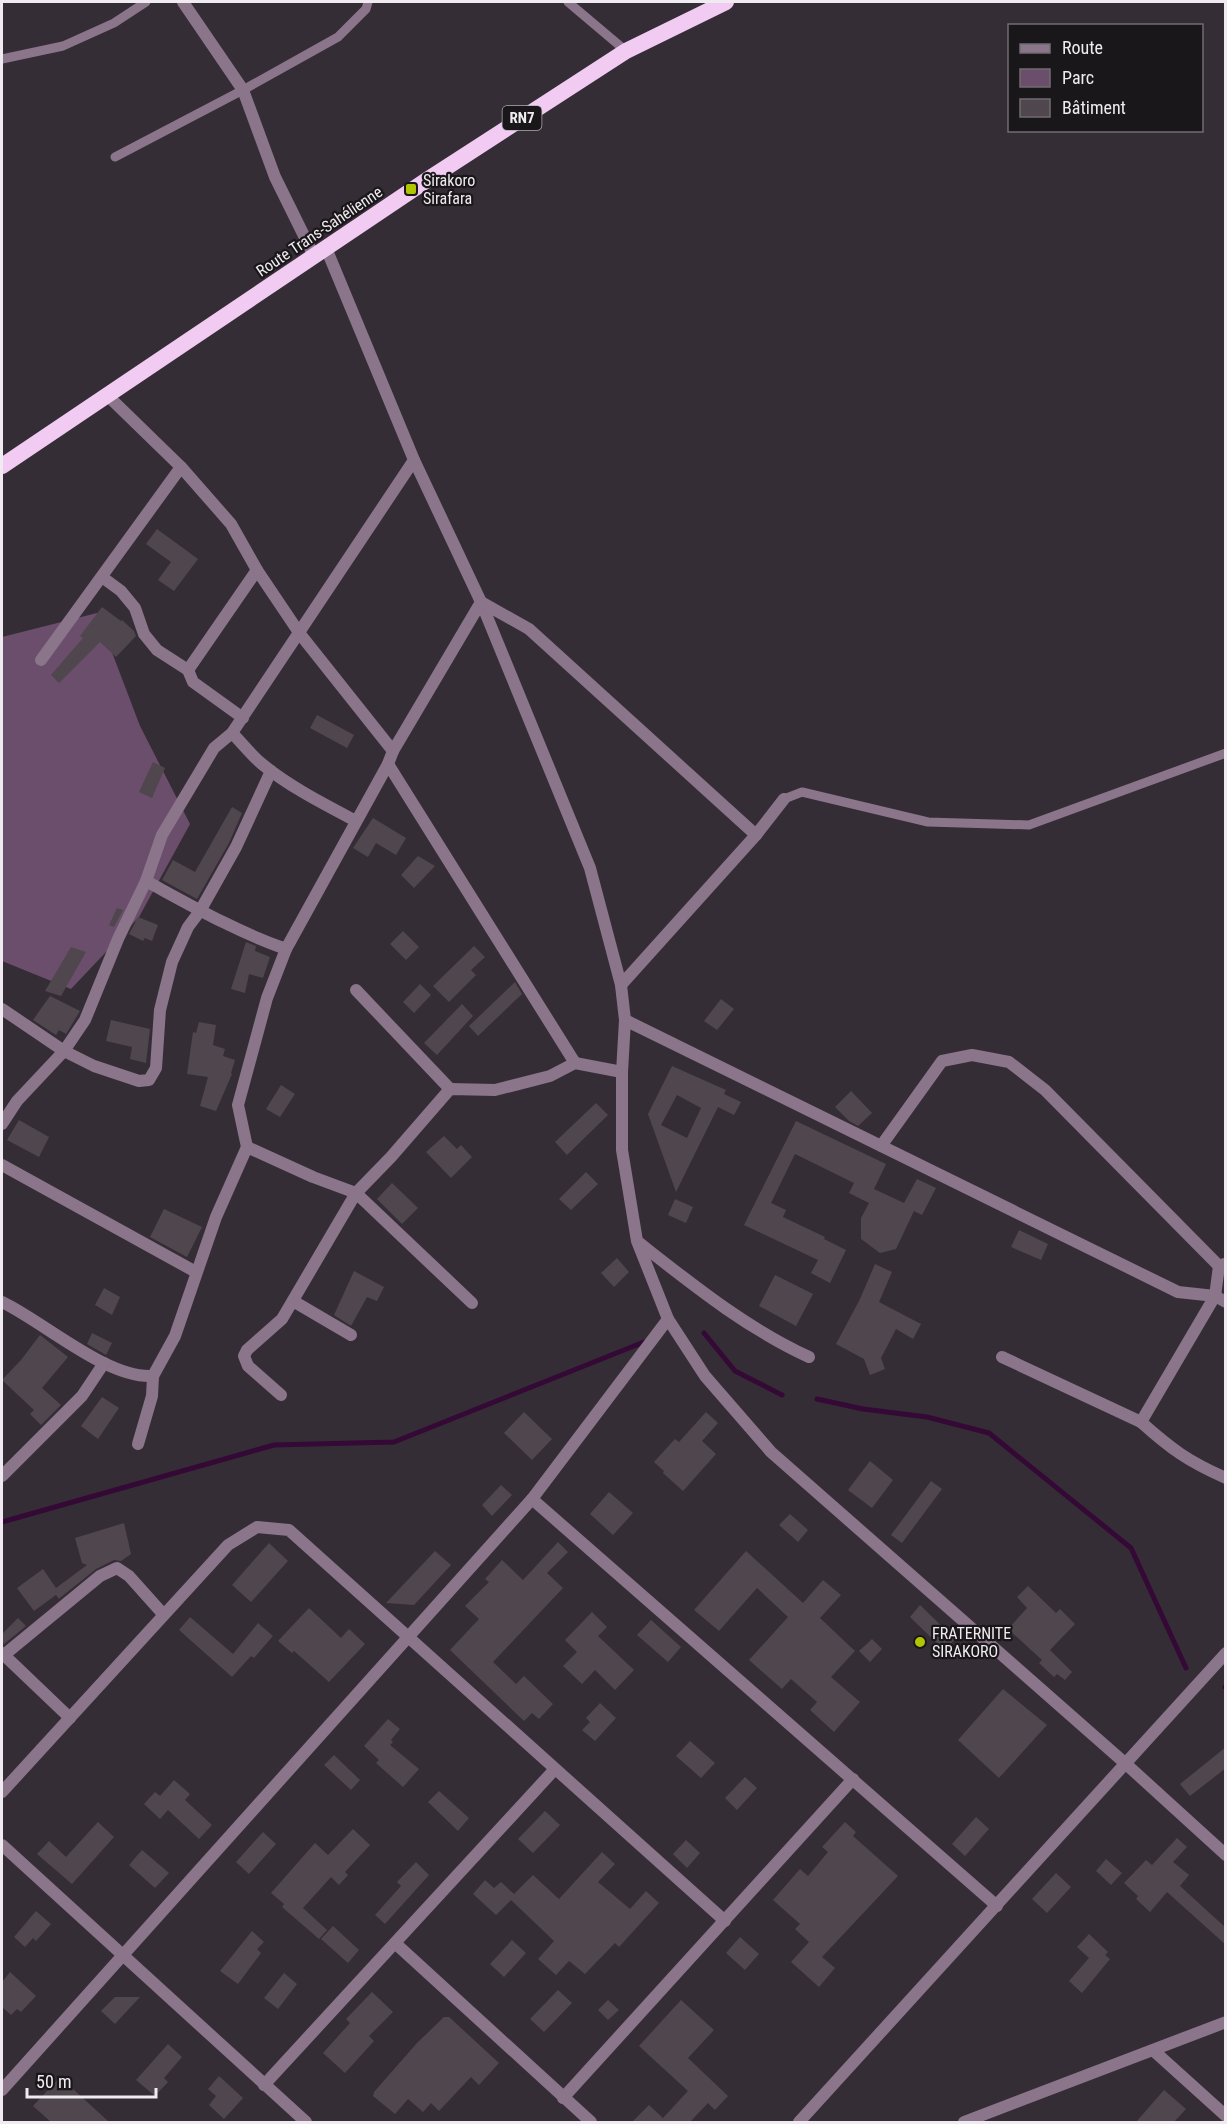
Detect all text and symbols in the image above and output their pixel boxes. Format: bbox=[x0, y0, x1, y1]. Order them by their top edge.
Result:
legend bbox=[1008, 24, 1203, 132]
text: Route bbox=[1062, 37, 1103, 58]
text: Parc bbox=[1062, 67, 1094, 88]
text: Bâtiment bbox=[1062, 97, 1126, 118]
road number: RN7 bbox=[502, 106, 542, 130]
place label: Sirakoro Sirafara bbox=[423, 171, 475, 208]
street label: Route Trans-Sahélienne bbox=[253, 182, 386, 281]
marker: Sirakoro Sirafara bbox=[404, 182, 418, 196]
place label: FRATERNITE SIRAKORO bbox=[932, 1624, 1011, 1661]
marker: FRATERNITE SIRAKORO bbox=[913, 1635, 927, 1649]
scale bar bbox=[27, 2061, 156, 2099]
text: 50 m bbox=[36, 2071, 71, 2092]

